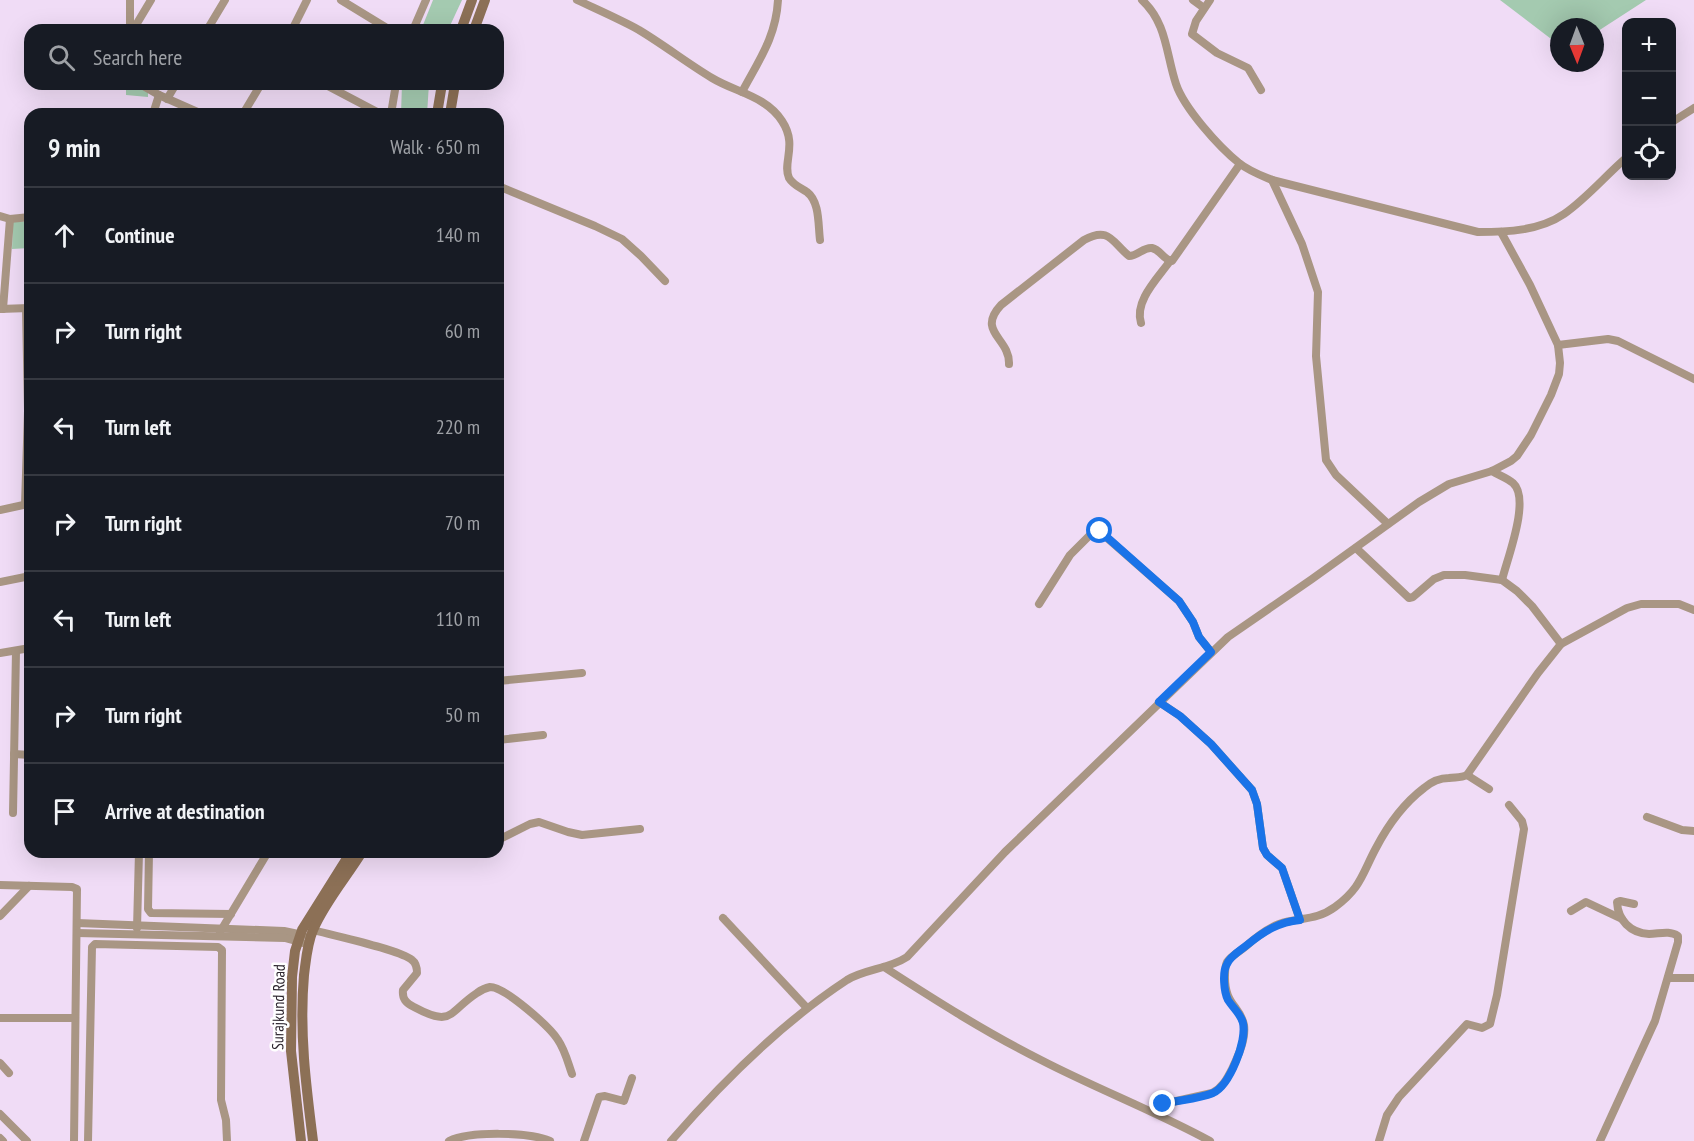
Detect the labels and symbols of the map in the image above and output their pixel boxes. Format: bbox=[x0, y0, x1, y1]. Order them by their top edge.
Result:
north arrow bbox=[1550, 18, 1604, 72]
route start bbox=[1086, 517, 1112, 543]
street label: Surajkund Road bbox=[267, 964, 289, 1050]
route end bbox=[1149, 1090, 1175, 1116]

